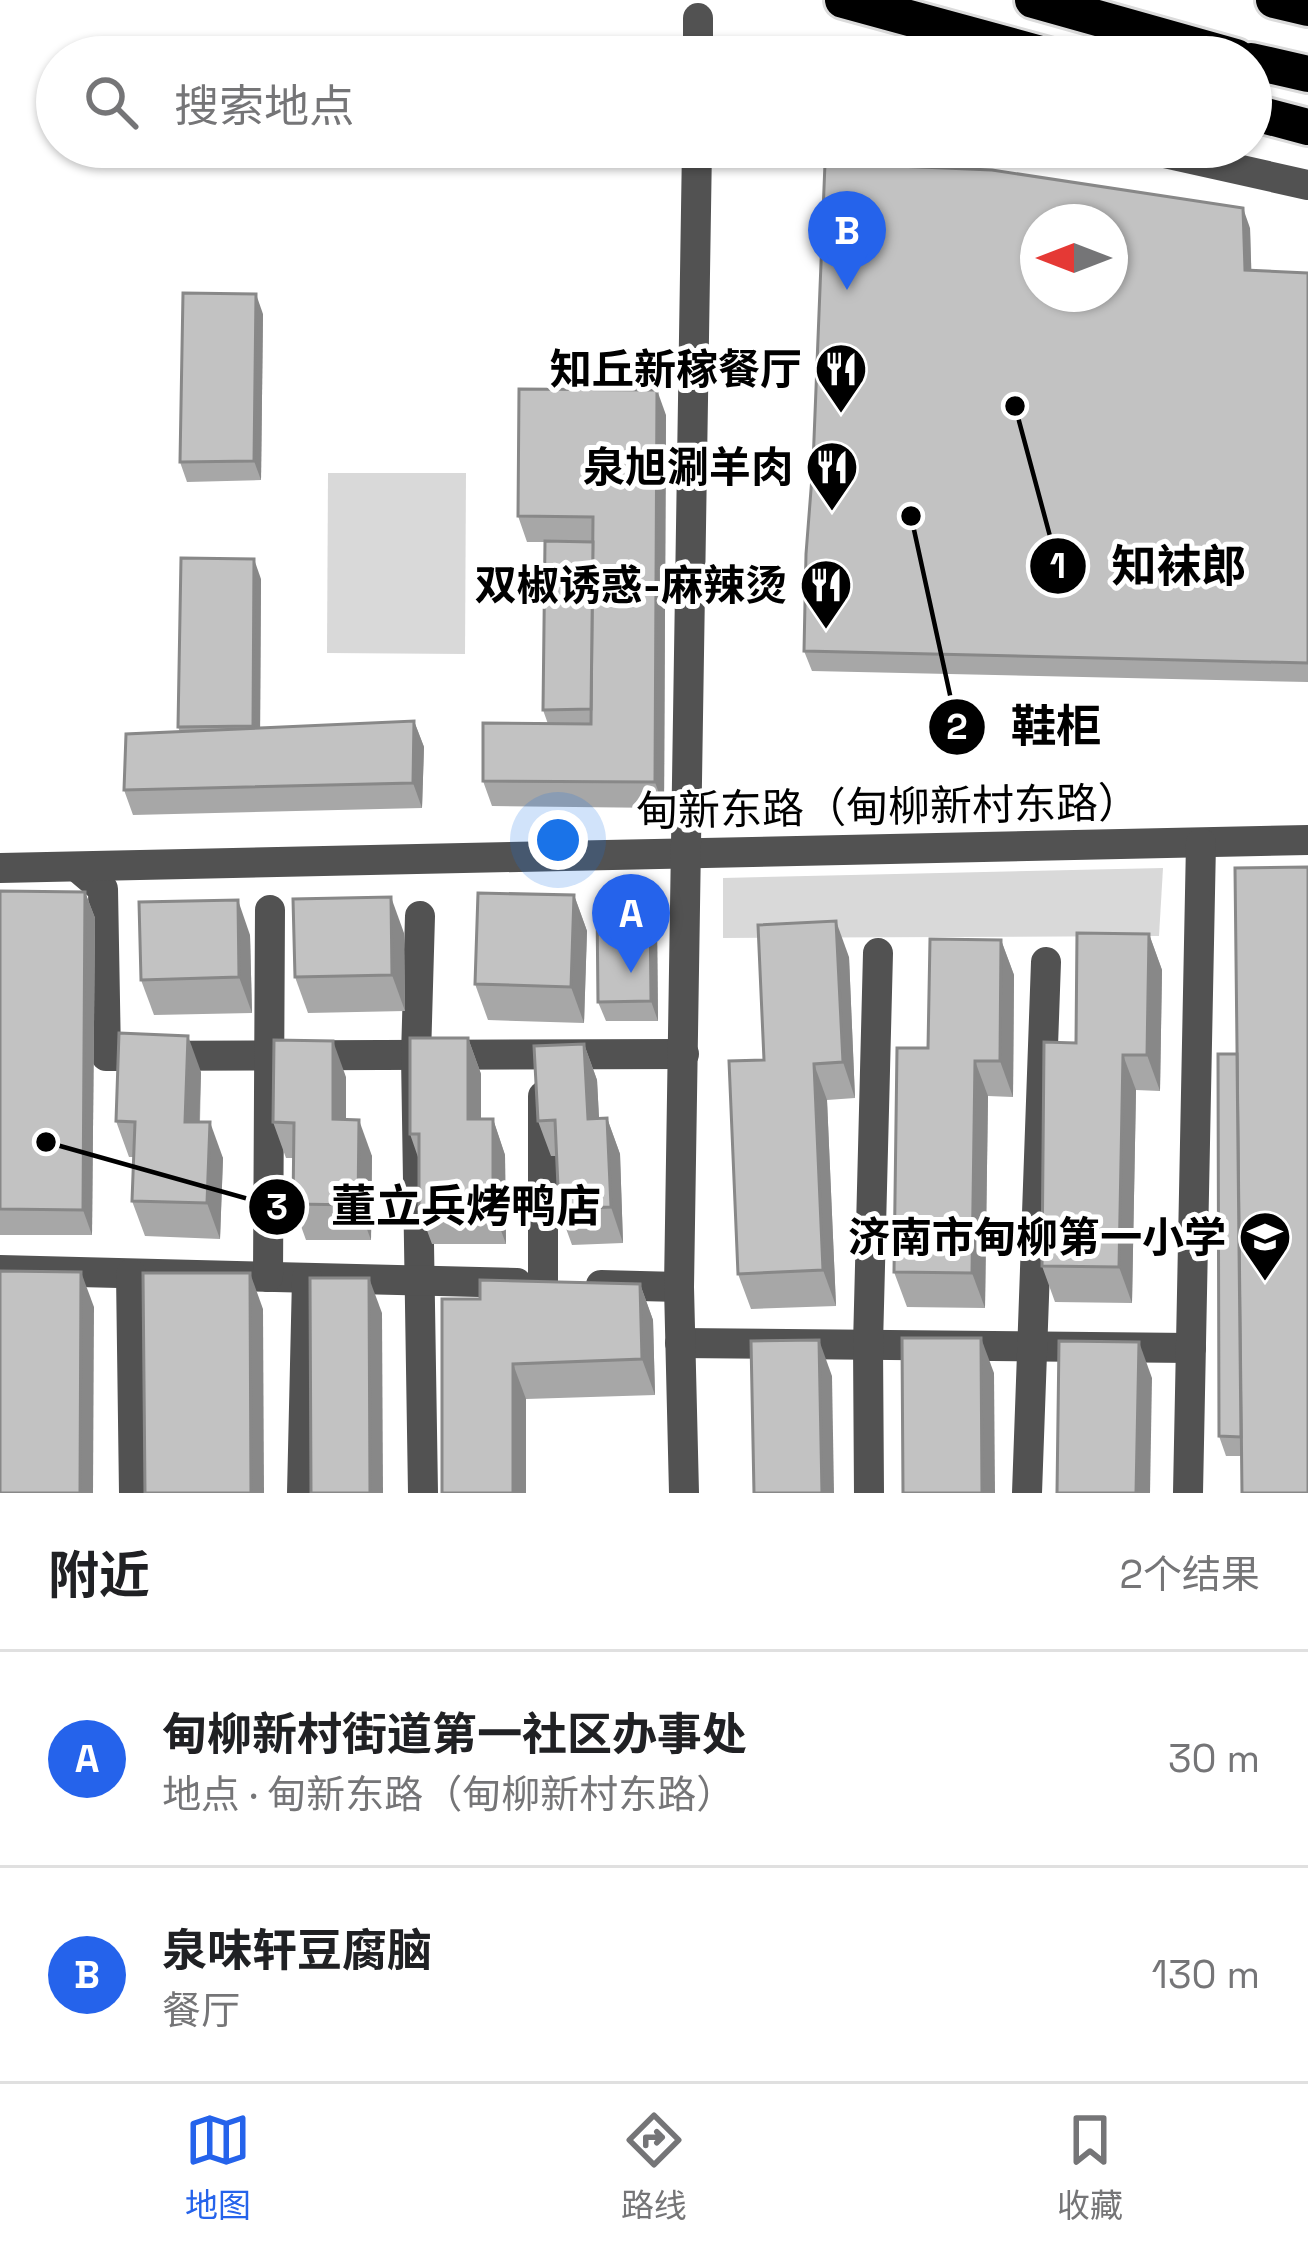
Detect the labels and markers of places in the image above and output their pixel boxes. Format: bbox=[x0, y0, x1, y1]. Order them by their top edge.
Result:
pin: B bbox=[808, 191, 886, 290]
restaurant icon: 知丘新稼餐厅 bbox=[813, 341, 869, 415]
place label: 知丘新稼餐厅 bbox=[550, 343, 802, 396]
restaurant icon: 泉旭涮羊肉 bbox=[804, 439, 860, 513]
place label: 泉旭涮羊肉 bbox=[583, 441, 793, 494]
callout: 知袜郎 bbox=[1028, 525, 1271, 606]
restaurant icon: 双椒诱惑-麻辣烫 bbox=[798, 557, 854, 631]
place label: 双椒诱惑-麻辣烫 bbox=[475, 559, 787, 612]
callout: 鞋柜 bbox=[927, 686, 1125, 767]
pin: A bbox=[592, 874, 670, 973]
callout: 董立兵烤鸭店 bbox=[247, 1166, 625, 1247]
school or university icon: 济南市甸柳第一小学 bbox=[1237, 1209, 1293, 1283]
place label: 济南市甸柳第一小学 bbox=[848, 1211, 1226, 1264]

